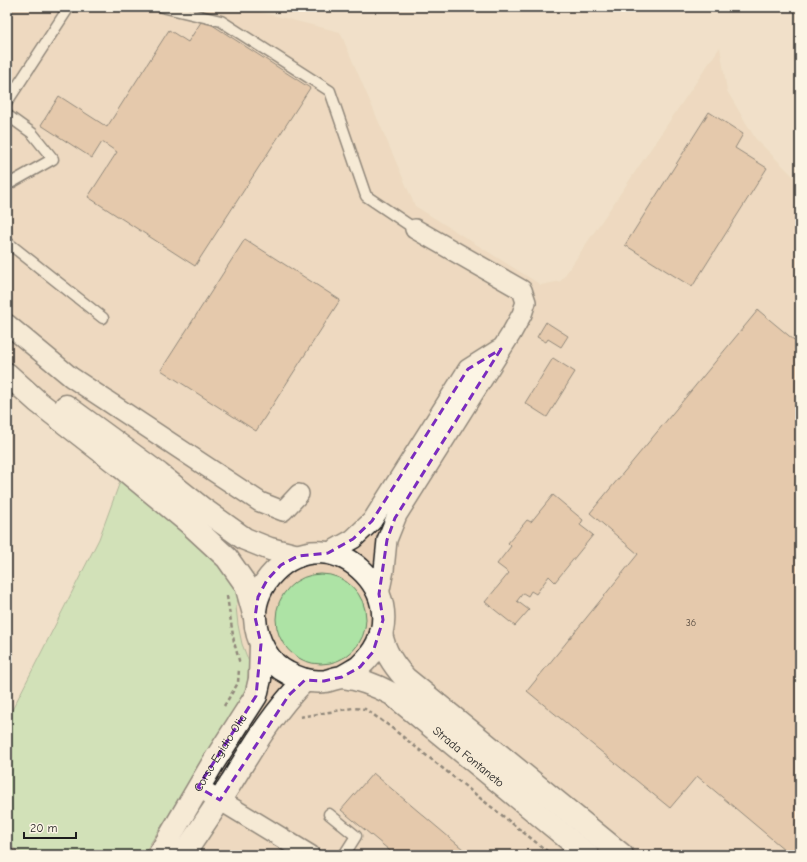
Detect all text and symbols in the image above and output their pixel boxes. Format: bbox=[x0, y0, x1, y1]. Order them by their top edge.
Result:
house number: 36 bbox=[686, 617, 696, 629]
street label: Corso Egidio Olia bbox=[191, 711, 250, 794]
street label: Strada Fontaneto bbox=[430, 724, 507, 790]
scale bar bbox=[24, 814, 76, 840]
text: 20 m bbox=[30, 821, 58, 835]

